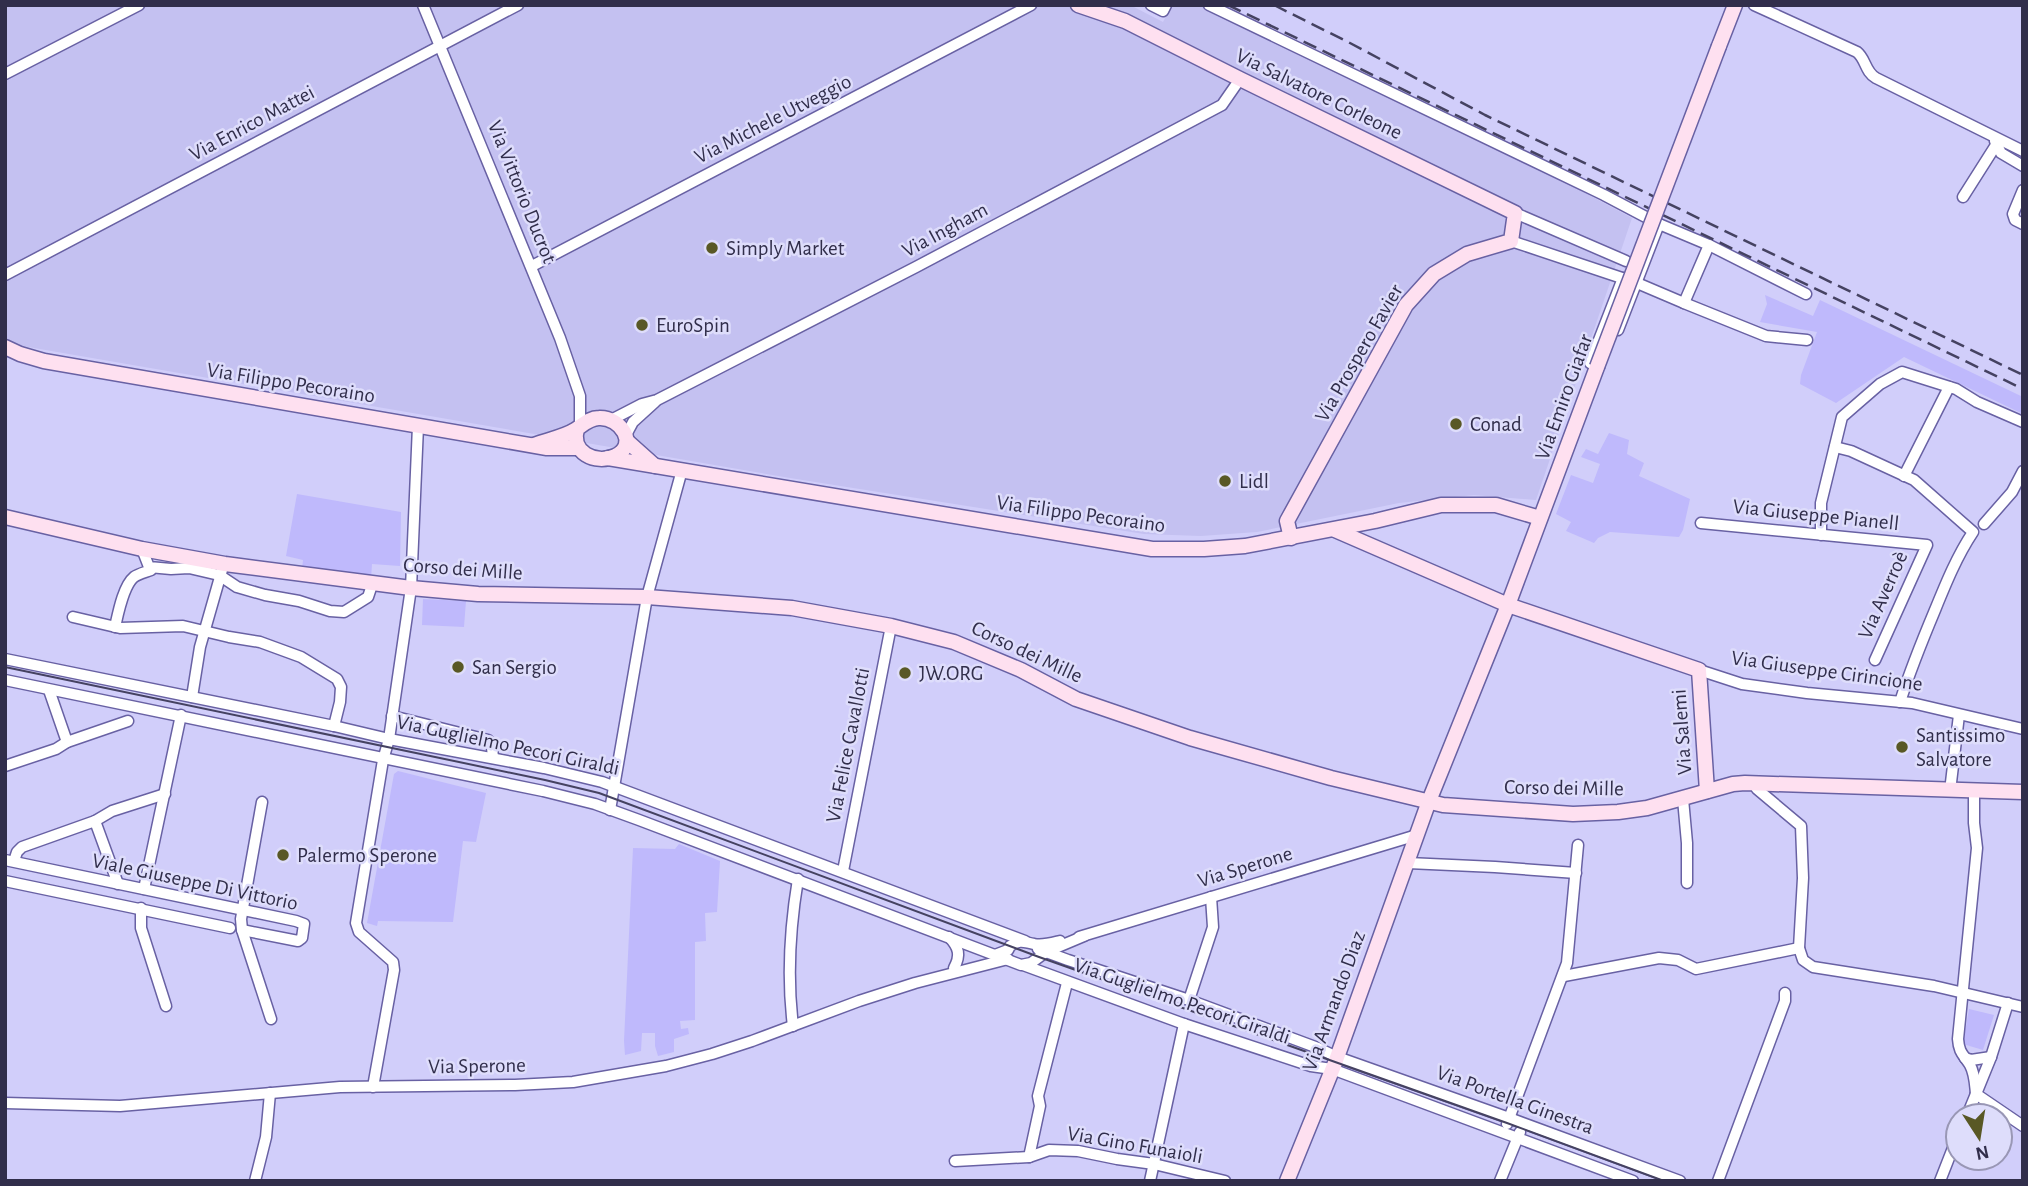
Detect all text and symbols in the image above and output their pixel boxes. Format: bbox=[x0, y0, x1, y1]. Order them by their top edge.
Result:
street label: Via Salvatore Corleone bbox=[1233, 45, 1405, 143]
street label: Via Michele Utveggio bbox=[691, 70, 855, 168]
street label: Via Enrico Mattei bbox=[186, 81, 318, 165]
street label: Via Vittorio Ducrot bbox=[484, 118, 560, 267]
street label: Via Ingham bbox=[899, 199, 991, 261]
place label: Simply Market bbox=[726, 238, 845, 259]
marker: Simply Market bbox=[704, 240, 720, 256]
street label: Via Prospero Favier bbox=[1311, 281, 1407, 425]
place label: EuroSpin bbox=[656, 315, 730, 336]
marker: EuroSpin bbox=[634, 317, 650, 333]
street label: Via Emiro Giafar bbox=[1532, 331, 1597, 463]
street label: Via Filippo Pecoraino bbox=[205, 359, 377, 407]
place label: Conad bbox=[1470, 414, 1522, 435]
marker: Conad bbox=[1448, 416, 1464, 432]
place label: Lidl bbox=[1239, 471, 1269, 492]
marker: Lidl bbox=[1217, 473, 1233, 489]
street label: Via Filippo Pecoraino bbox=[995, 492, 1167, 536]
street label: Via Giuseppe Pianell bbox=[1732, 496, 1900, 534]
street label: Via Averroè bbox=[1854, 548, 1912, 642]
street label: Corso dei Mille bbox=[403, 554, 523, 584]
street label: Corso dei Mille bbox=[968, 617, 1086, 687]
street label: Via Giuseppe Cirincione bbox=[1730, 647, 1924, 695]
place label: San Sergio bbox=[472, 657, 557, 678]
marker: San Sergio bbox=[450, 659, 466, 675]
place label: JW.ORG bbox=[919, 663, 983, 684]
marker: JW.ORG bbox=[897, 665, 913, 681]
street label: Via Felice Cavallotti bbox=[823, 666, 873, 824]
street label: Via Salemi bbox=[1669, 688, 1695, 776]
street label: Via Guglielmo Pecori Giraldi bbox=[395, 711, 621, 779]
place label: Santissimo Salvatore bbox=[1916, 725, 2005, 770]
marker: Santissimo Salvatore bbox=[1894, 739, 1910, 755]
street label: Corso dei Mille bbox=[1504, 776, 1624, 800]
street label: Via Sperone bbox=[1195, 843, 1295, 891]
place label: Palermo Sperone bbox=[297, 845, 437, 866]
marker: Palermo Sperone bbox=[275, 847, 291, 863]
street label: Viale Giuseppe Di Vittorio bbox=[90, 850, 300, 914]
street label: Via Armando Diaz bbox=[1299, 928, 1369, 1074]
street label: Via Guglielmo Pecori Giraldi bbox=[1071, 954, 1293, 1048]
street label: Via Sperone bbox=[428, 1055, 526, 1077]
street label: Via Portella Ginestra bbox=[1434, 1062, 1597, 1138]
north arrow bbox=[1944, 1102, 2014, 1172]
street label: Via Gino Funaioli bbox=[1066, 1123, 1204, 1167]
text: N bbox=[1974, 1141, 1991, 1163]

